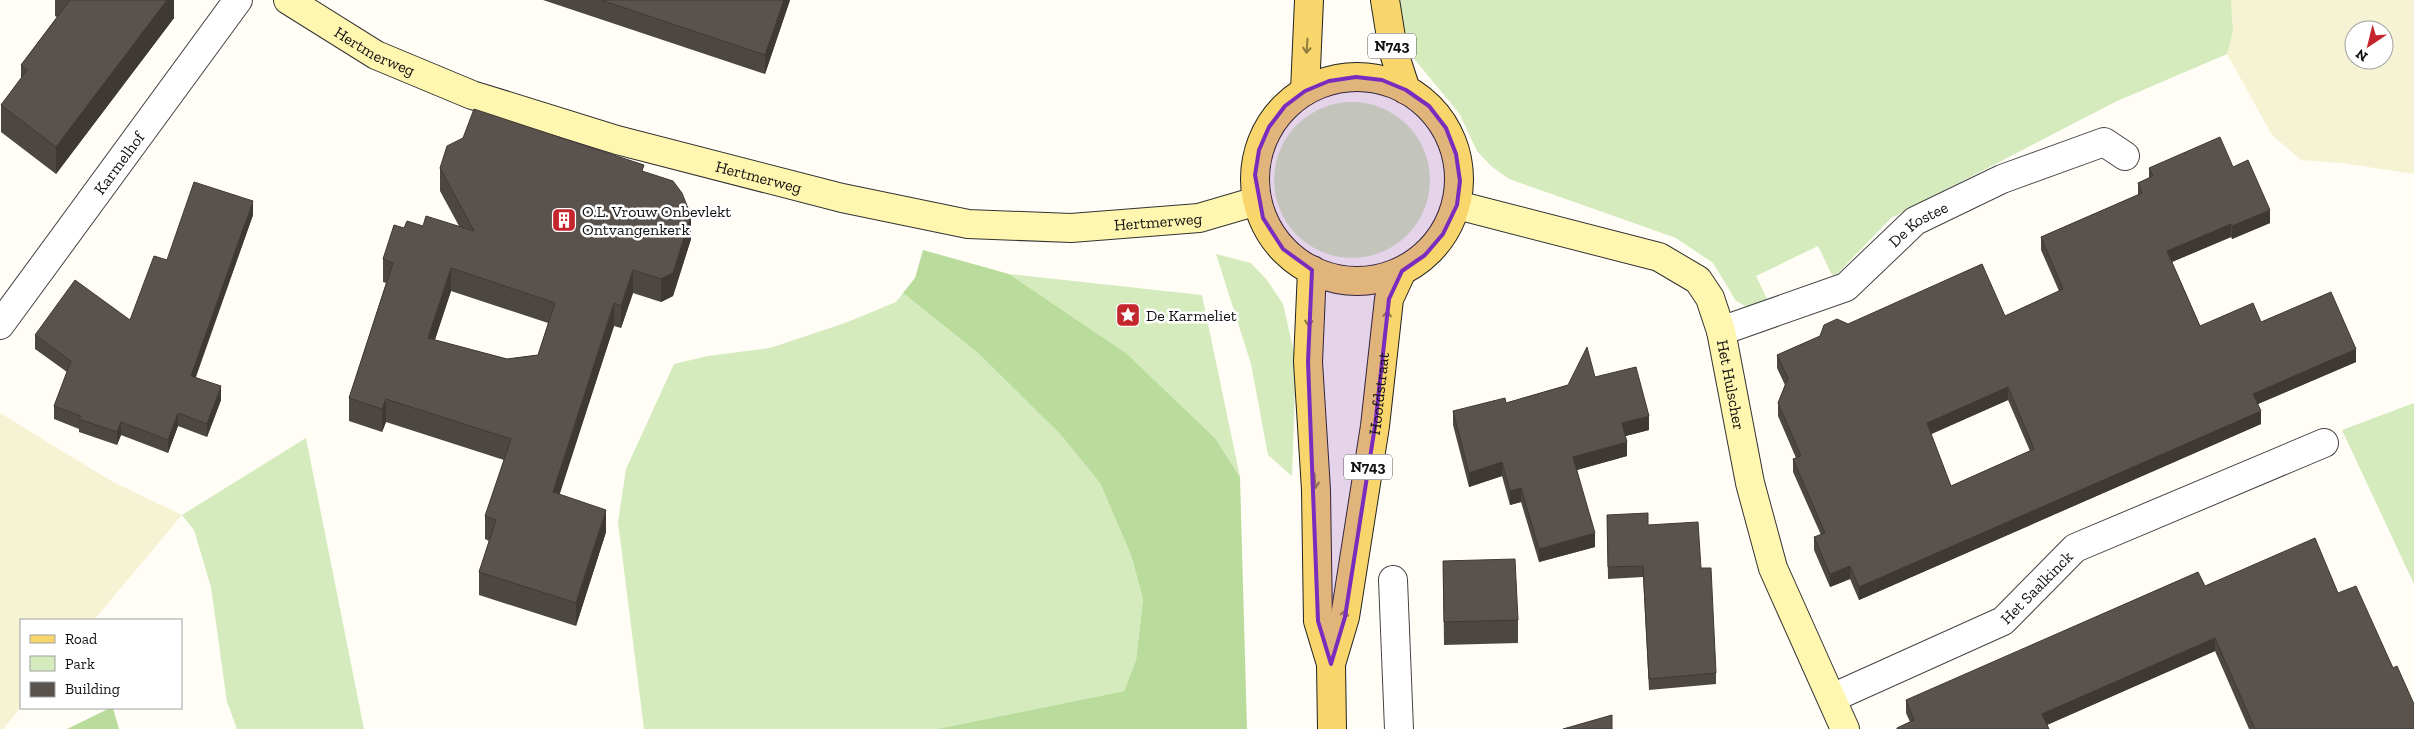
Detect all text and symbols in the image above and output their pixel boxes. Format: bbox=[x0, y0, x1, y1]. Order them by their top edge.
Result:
north arrow bbox=[2344, 20, 2394, 70]
street label: Hertmerweg bbox=[331, 22, 418, 80]
road number: N743 bbox=[1368, 34, 1416, 58]
one-way arrow bbox=[1302, 37, 1311, 53]
text: N bbox=[2352, 45, 2371, 65]
street label: Karmelhof bbox=[90, 127, 149, 198]
street label: Hertmerweg bbox=[713, 157, 804, 197]
street label: De Kostee bbox=[1885, 198, 1951, 251]
place label: O.L. Vrouw Onbevlekt Ontvangenkerk bbox=[582, 202, 731, 239]
building icon: O.L. Vrouw Onbevlekt Ontvangenkerk bbox=[551, 207, 577, 233]
street label: Hertmerweg bbox=[1113, 209, 1203, 235]
place icon: De Karmeliet bbox=[1115, 302, 1141, 328]
place label: De Karmeliet bbox=[1146, 306, 1237, 325]
one-way arrow bbox=[1382, 310, 1392, 326]
one-way arrow bbox=[1305, 311, 1314, 327]
street label: Het Hulscher bbox=[1713, 338, 1749, 432]
street label: Hoofdstraat bbox=[1365, 351, 1393, 436]
road number: N743 bbox=[1344, 454, 1392, 480]
one-way arrow bbox=[1311, 473, 1320, 489]
street label: Het Saalkinck bbox=[1997, 547, 2077, 628]
one-way arrow bbox=[1340, 609, 1349, 625]
legend bbox=[20, 619, 182, 709]
text: Road bbox=[65, 630, 98, 648]
text: Park bbox=[65, 655, 95, 673]
text: Building bbox=[65, 680, 120, 698]

